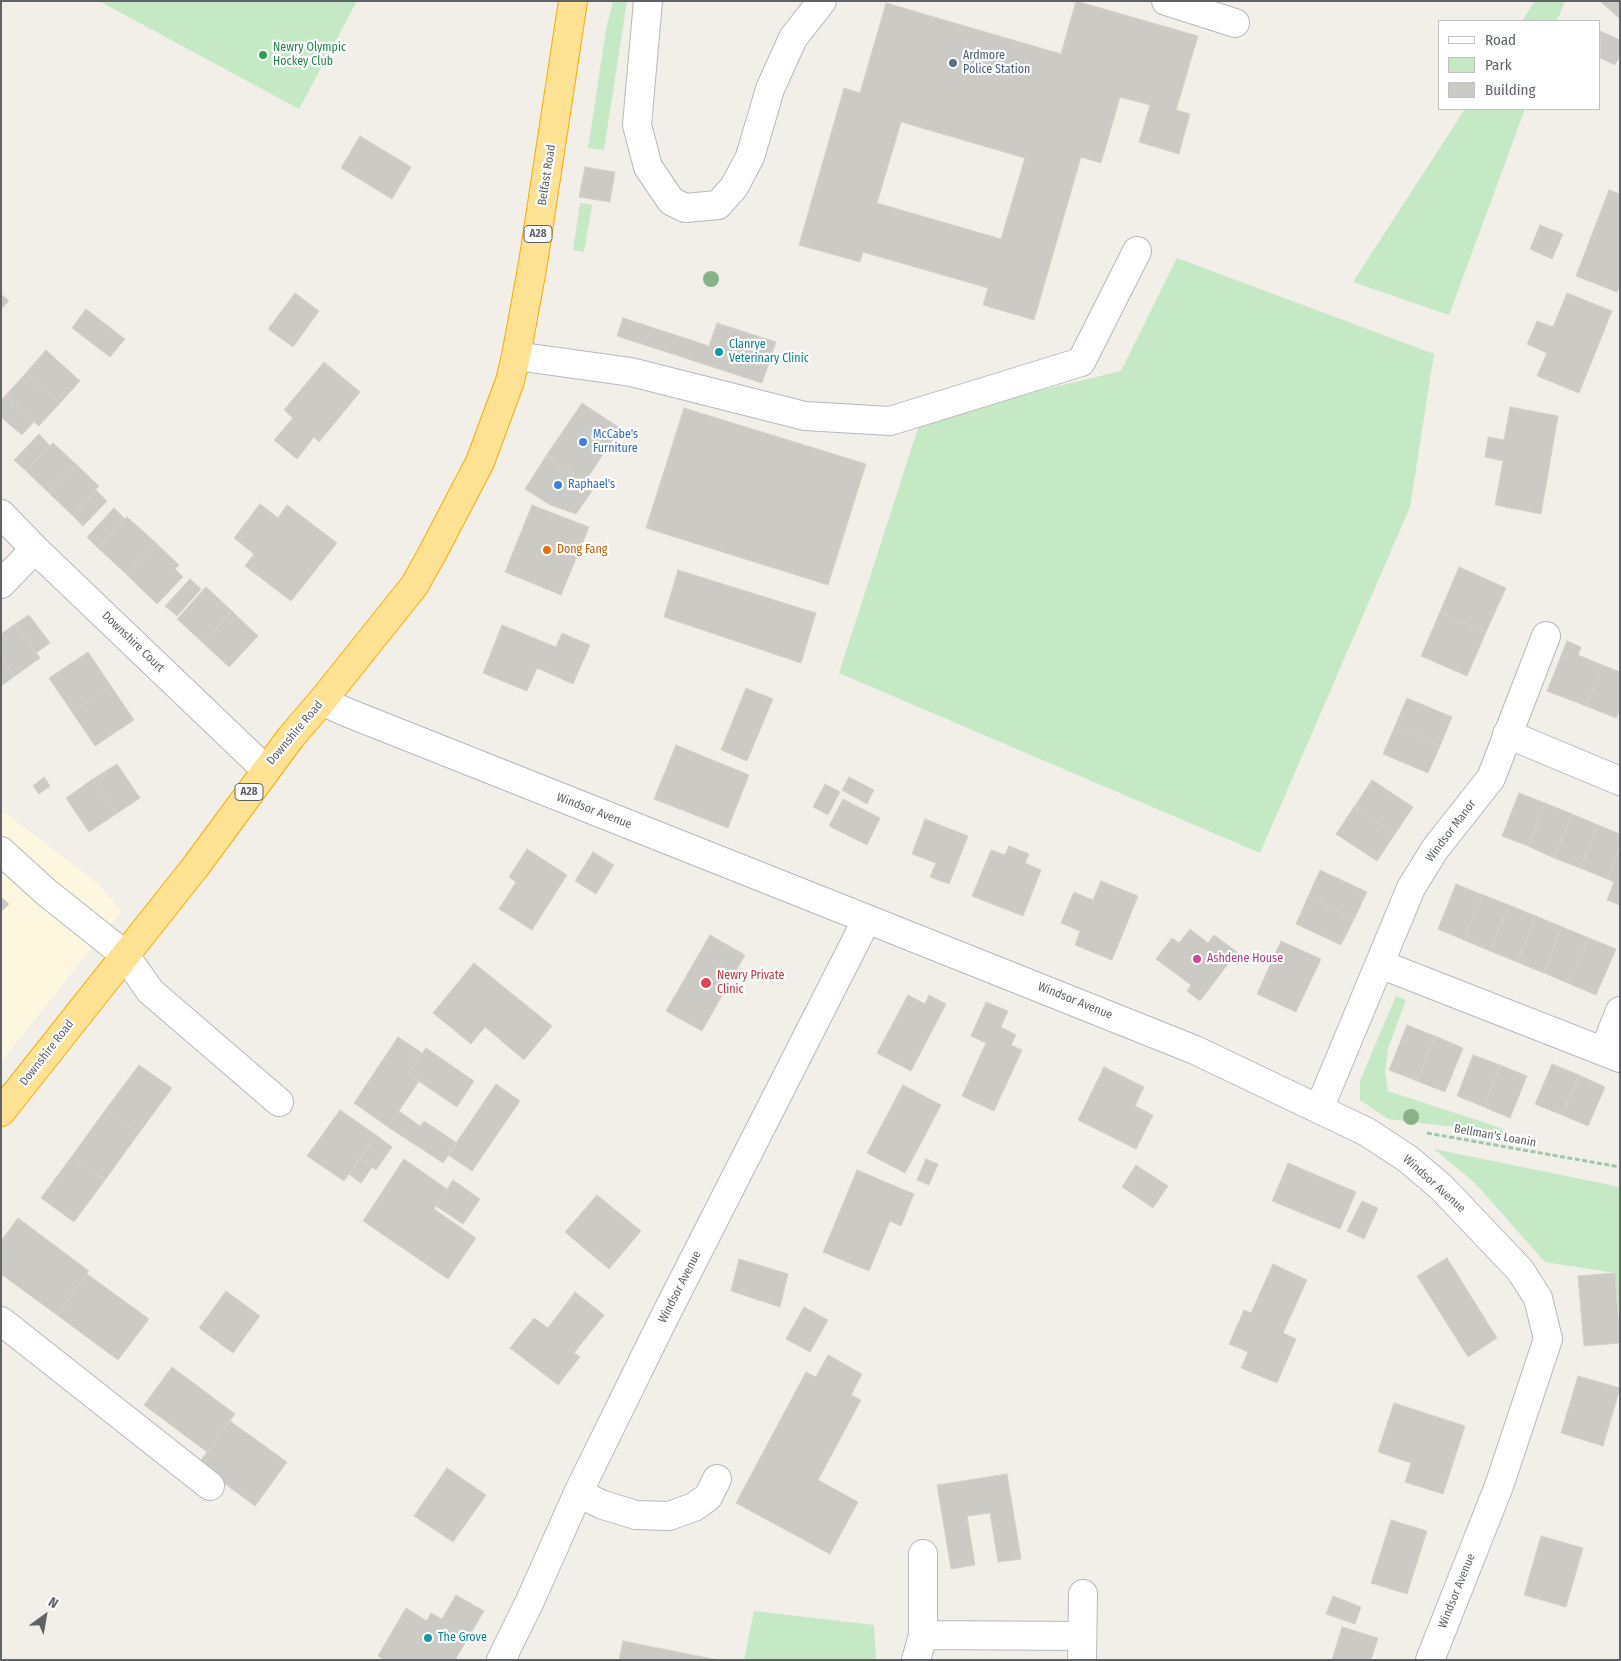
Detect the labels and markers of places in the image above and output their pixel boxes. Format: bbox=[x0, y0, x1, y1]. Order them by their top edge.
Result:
place label: Newry Olympic Hockey Club bbox=[273, 41, 346, 69]
marker: Newry Olympic Hockey Club bbox=[257, 49, 269, 61]
place label: Ardmore Police Station bbox=[963, 49, 1030, 77]
marker: Ardmore Police Station bbox=[947, 57, 959, 69]
place label: Clanrye Veterinary Clinic bbox=[729, 338, 809, 366]
marker: Clanrye Veterinary Clinic bbox=[713, 346, 725, 358]
place label: McCabe's Furniture bbox=[593, 428, 638, 456]
marker: McCabe's Furniture bbox=[577, 436, 589, 448]
place label: Raphael's bbox=[568, 478, 615, 492]
marker: Raphael's bbox=[552, 479, 564, 491]
place label: Dong Fang bbox=[557, 543, 607, 557]
marker: Dong Fang bbox=[541, 544, 553, 556]
place label: Ashdene House bbox=[1207, 952, 1283, 966]
marker: Ashdene House bbox=[1191, 953, 1203, 965]
place label: Newry Private Clinic bbox=[717, 969, 784, 997]
marker: Newry Private Clinic bbox=[699, 976, 713, 990]
place label: The Grove bbox=[438, 1631, 487, 1645]
marker: The Grove bbox=[422, 1632, 434, 1644]

